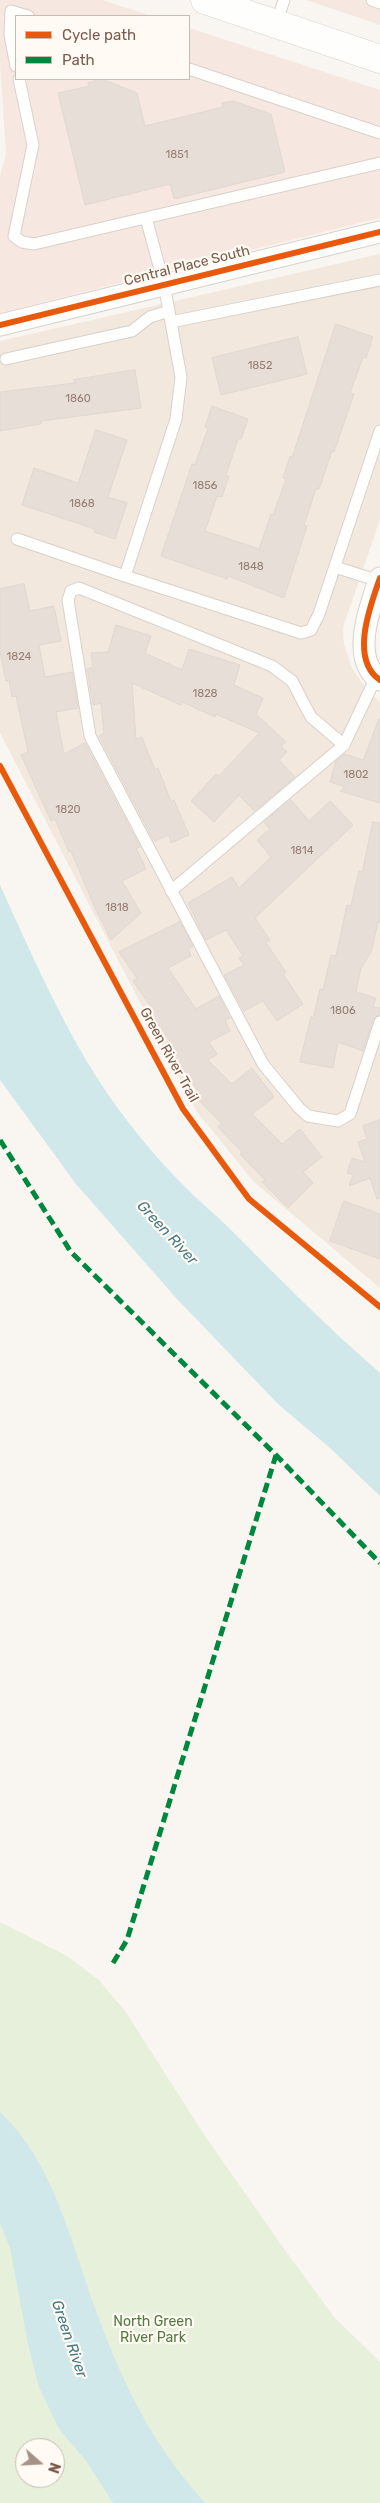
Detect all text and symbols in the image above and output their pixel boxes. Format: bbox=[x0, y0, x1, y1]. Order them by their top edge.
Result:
legend bbox=[15, 15, 190, 80]
text: Cycle path bbox=[62, 26, 136, 44]
text: Path bbox=[62, 51, 95, 69]
house number: 1851 bbox=[166, 148, 188, 162]
street label: Central Place South bbox=[122, 242, 252, 290]
house number: 1852 bbox=[248, 359, 272, 373]
house number: 1860 bbox=[65, 392, 91, 406]
house number: 1856 bbox=[193, 479, 217, 493]
house number: 1868 bbox=[69, 497, 95, 511]
house number: 1848 bbox=[238, 560, 264, 574]
house number: 1824 bbox=[7, 650, 31, 664]
house number: 1828 bbox=[192, 687, 218, 701]
house number: 1802 bbox=[343, 768, 369, 782]
house number: 1820 bbox=[55, 803, 81, 817]
house number: 1814 bbox=[290, 844, 314, 858]
house number: 1818 bbox=[105, 901, 129, 915]
house number: 1806 bbox=[330, 1004, 356, 1018]
street label: Green River Trail bbox=[136, 1005, 202, 1105]
water label: Green River bbox=[133, 1197, 201, 1269]
water label: Green River bbox=[47, 2298, 91, 2380]
park label: North Green River Park bbox=[113, 2314, 193, 2346]
north arrow bbox=[15, 2438, 65, 2488]
text: N bbox=[44, 2460, 63, 2475]

